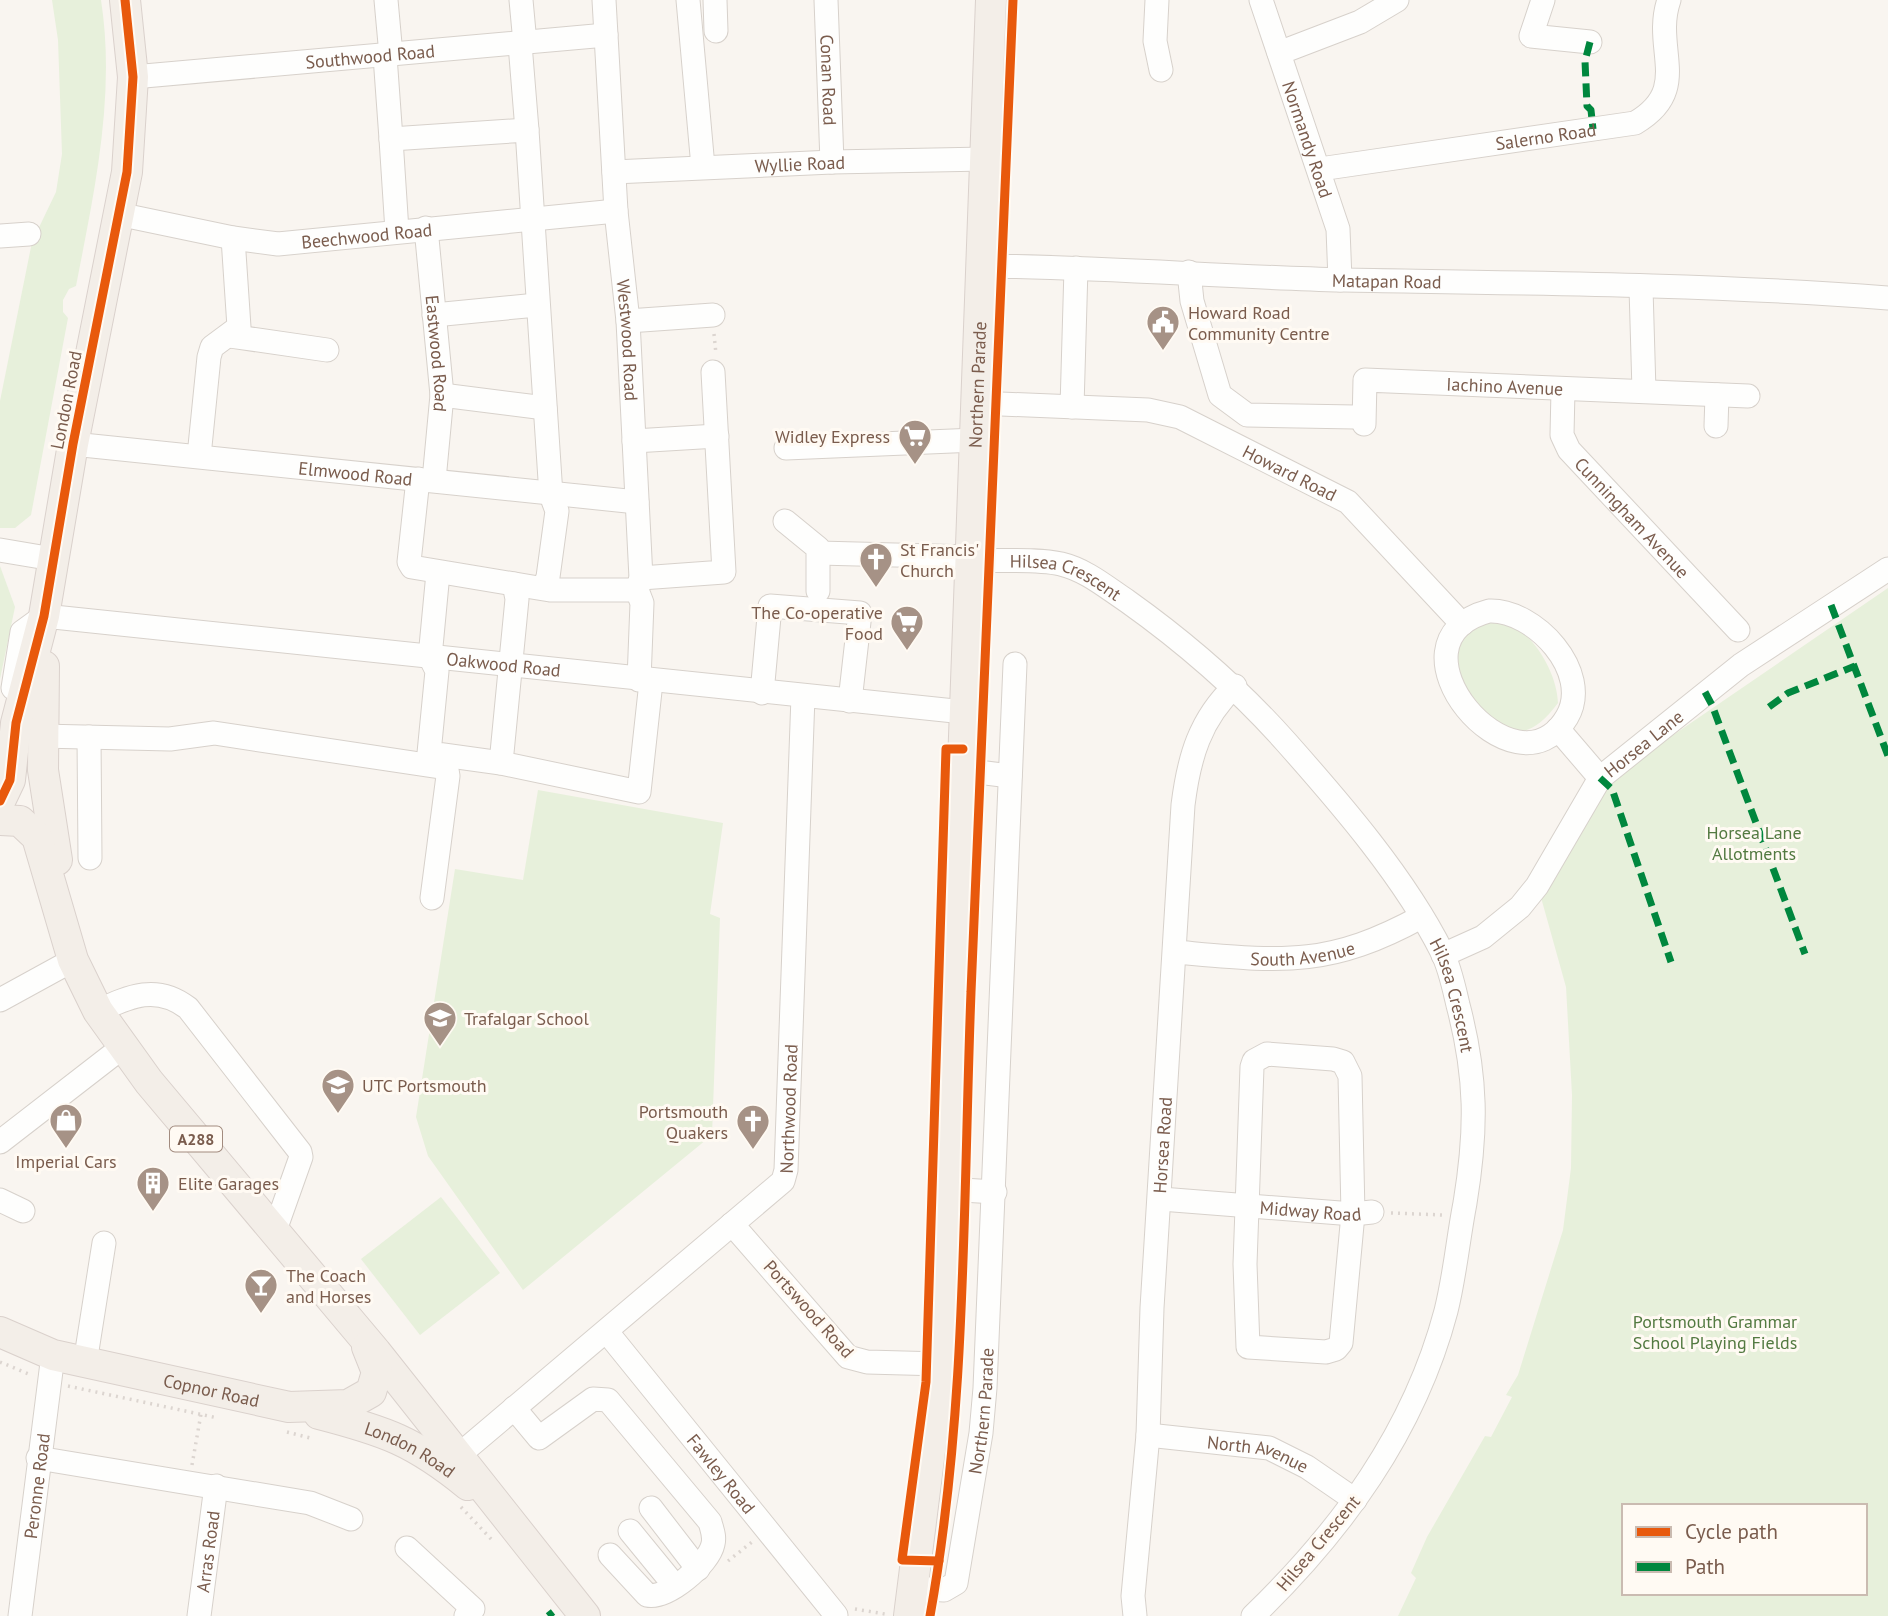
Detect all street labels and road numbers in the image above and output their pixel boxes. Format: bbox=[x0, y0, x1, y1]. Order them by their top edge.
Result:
street label: Conan Road bbox=[816, 34, 842, 126]
street label: Southwood Road bbox=[304, 39, 436, 73]
street label: Normandy Road bbox=[1278, 78, 1338, 201]
street label: Salerno Road bbox=[1494, 117, 1597, 155]
street label: Wyllie Road bbox=[754, 150, 845, 177]
street label: Beechwood Road bbox=[300, 218, 433, 253]
street label: Matapan Road bbox=[1332, 268, 1442, 293]
street label: Westwood Road bbox=[612, 278, 644, 401]
street label: Eastwood Road bbox=[421, 294, 454, 413]
street label: Northern Parade bbox=[963, 321, 991, 448]
street label: London Road bbox=[45, 349, 87, 451]
street label: Iachino Avenue bbox=[1446, 372, 1564, 400]
street label: Howard Road bbox=[1239, 439, 1341, 506]
street label: Cunningham Avenue bbox=[1570, 452, 1695, 583]
street label: Elmwood Road bbox=[297, 456, 414, 490]
street label: Hilsea Crescent bbox=[1010, 549, 1126, 605]
street label: Oakwood Road bbox=[445, 647, 562, 681]
street label: Horsea Lane bbox=[1599, 705, 1688, 782]
street label: Hilsea Crescent bbox=[1425, 934, 1480, 1054]
street label: South Avenue bbox=[1250, 936, 1357, 970]
street label: Northwood Road bbox=[774, 1044, 802, 1174]
street label: Horsea Road bbox=[1148, 1096, 1176, 1194]
road number: A288 bbox=[170, 1126, 222, 1152]
street label: Midway Road bbox=[1259, 1195, 1362, 1226]
street label: Portswood Road bbox=[759, 1255, 859, 1363]
street label: Northern Parade bbox=[963, 1347, 998, 1476]
street label: Copnor Road bbox=[161, 1368, 262, 1412]
street label: London Road bbox=[362, 1416, 460, 1482]
street label: Fawley Road bbox=[682, 1429, 761, 1518]
street label: North Avenue bbox=[1206, 1430, 1312, 1477]
street label: Peronne Road bbox=[18, 1432, 55, 1540]
street label: Hilsea Crescent bbox=[1271, 1490, 1365, 1596]
street label: Arras Road bbox=[191, 1509, 224, 1594]

